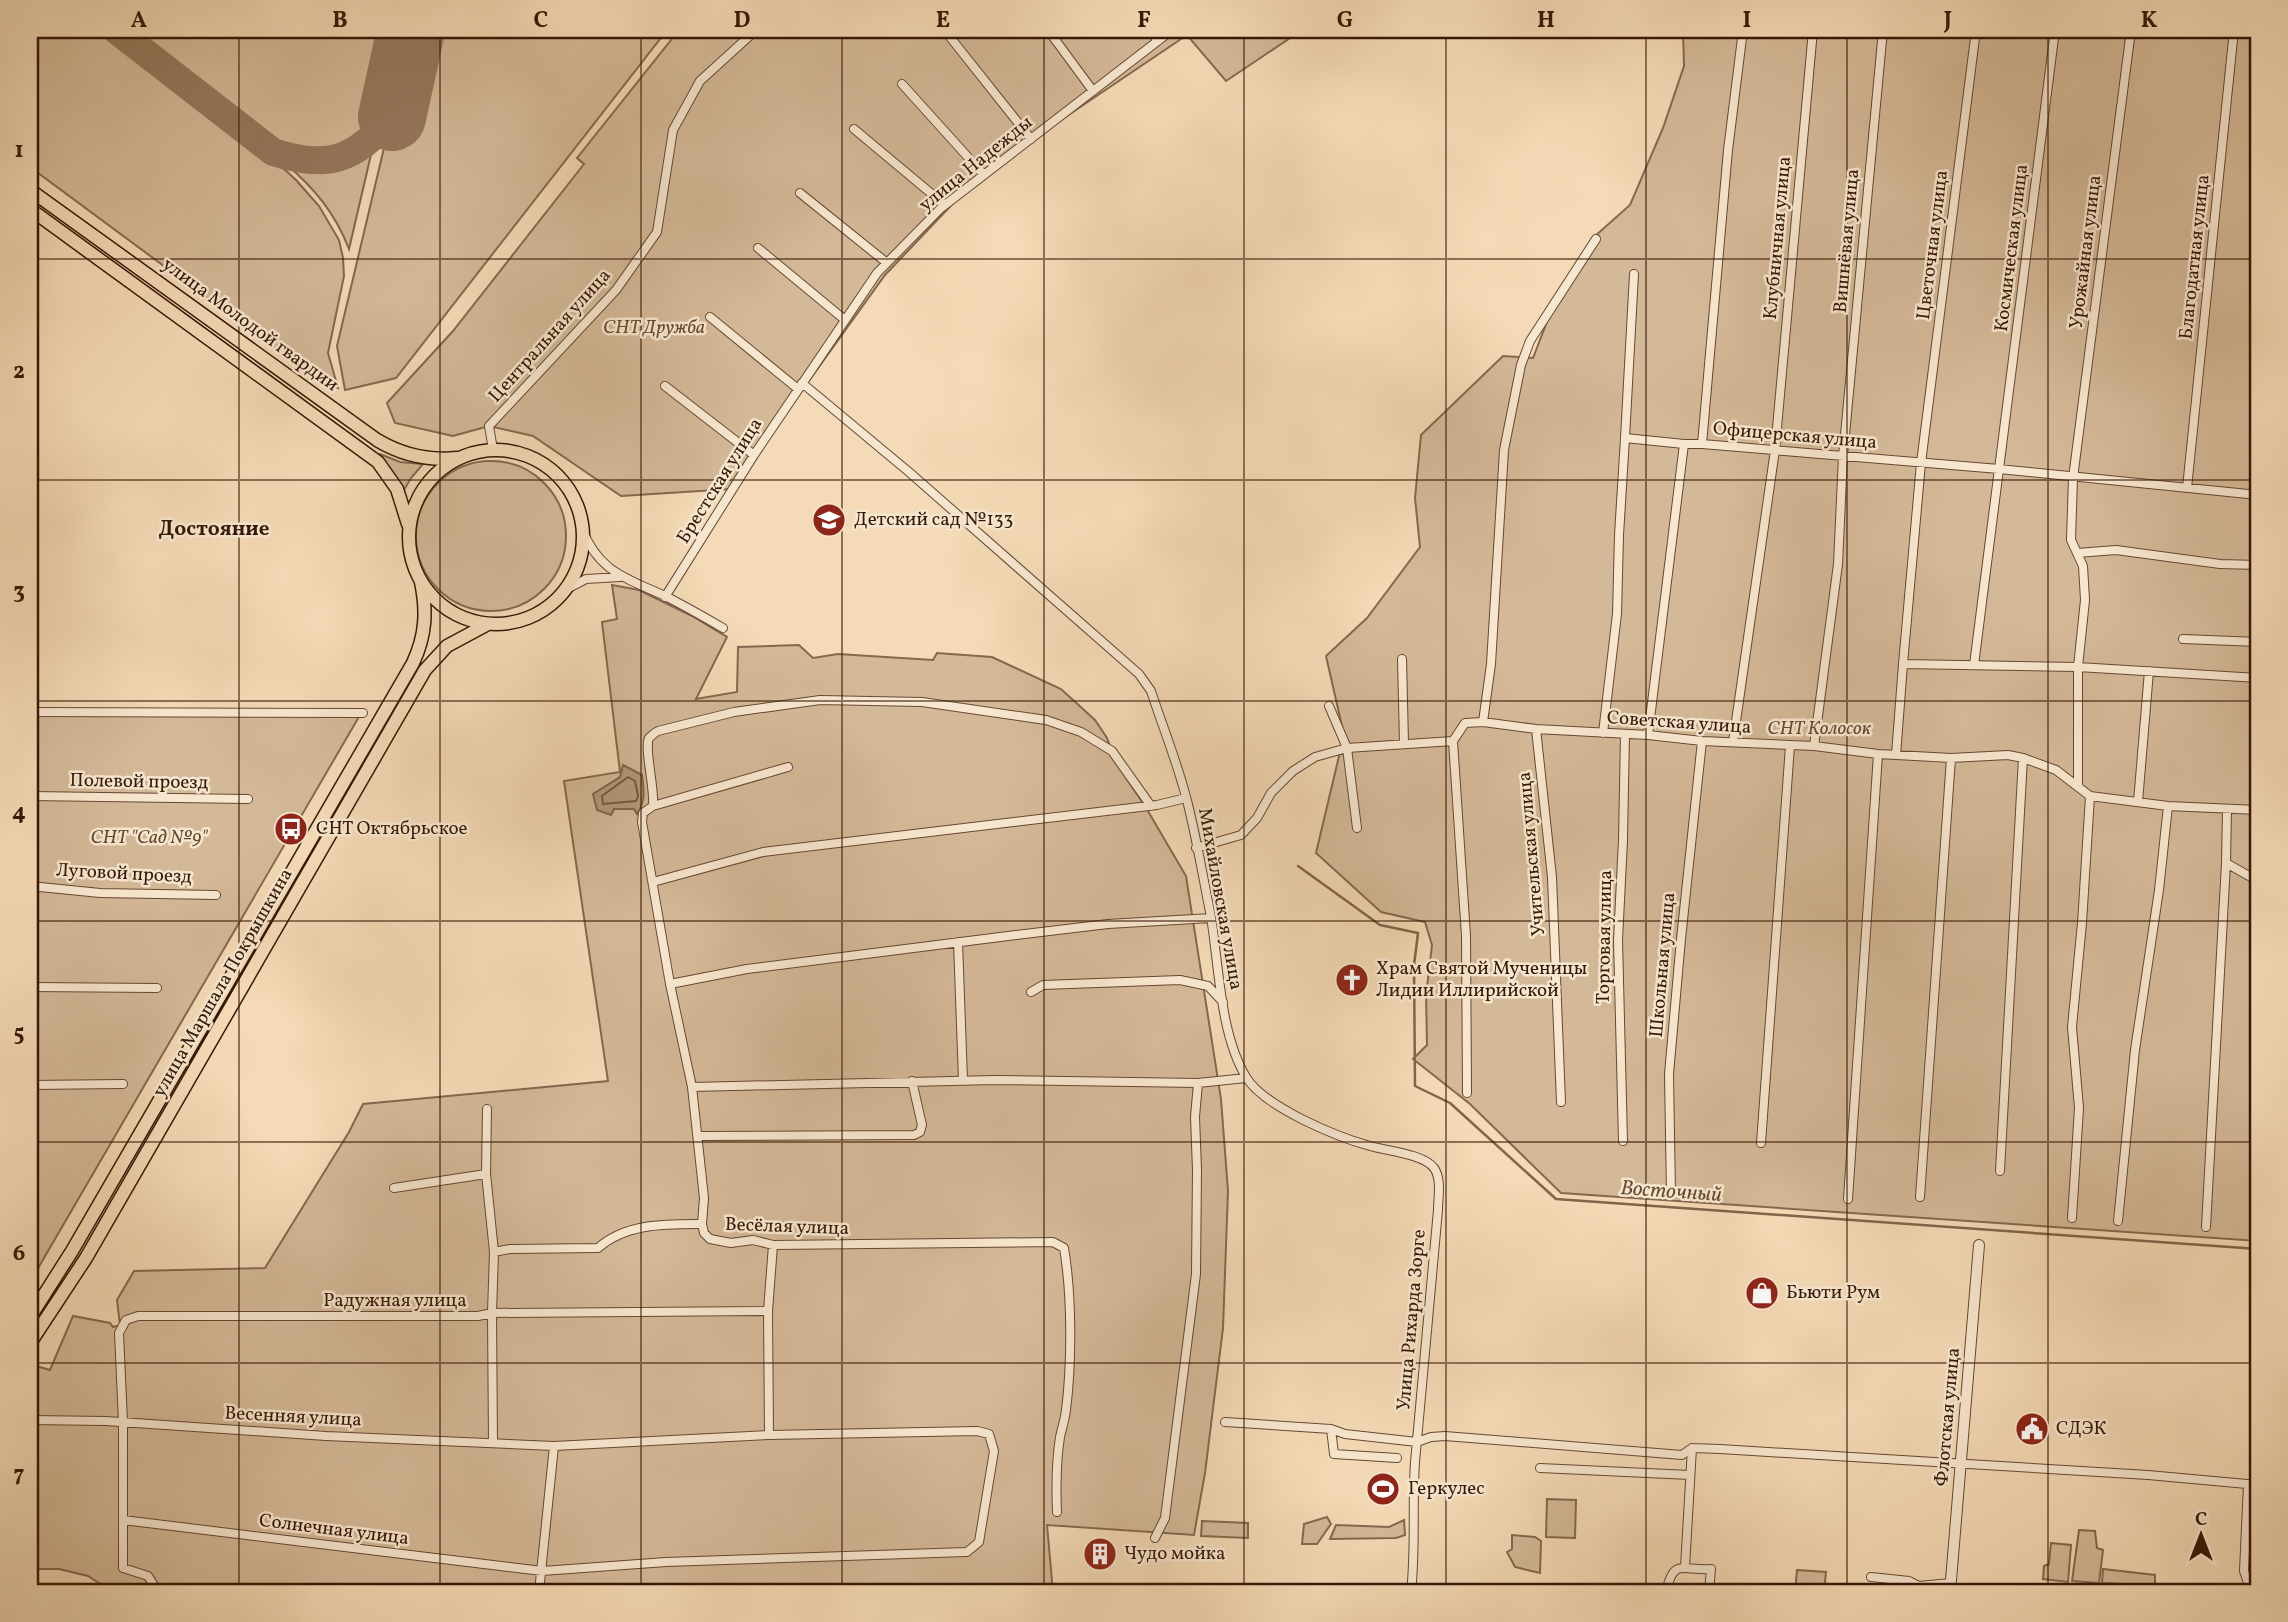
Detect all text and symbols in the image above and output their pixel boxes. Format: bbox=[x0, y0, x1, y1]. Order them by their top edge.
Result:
text: A bbox=[131, 5, 147, 37]
text: B bbox=[332, 5, 348, 37]
text: C bbox=[534, 5, 548, 37]
text: D bbox=[734, 5, 751, 37]
text: E bbox=[936, 5, 950, 37]
text: F bbox=[1137, 5, 1151, 37]
text: G bbox=[1337, 5, 1353, 37]
text: H bbox=[1537, 5, 1555, 37]
text: I bbox=[1743, 5, 1751, 37]
text: J bbox=[1943, 5, 1952, 37]
text: K bbox=[2141, 5, 2158, 37]
street label: улица Надежды bbox=[914, 110, 1038, 218]
text: 1 bbox=[14, 135, 24, 167]
street label: Клубничная улица bbox=[1758, 155, 1798, 321]
street label: Космическая улица bbox=[1989, 163, 2035, 333]
street label: Вишнёвая улица bbox=[1828, 168, 1866, 314]
street label: Цветочная улица bbox=[1911, 169, 1955, 321]
street label: Благодатная улица bbox=[2173, 173, 2217, 341]
street label: Урожайная улица bbox=[2064, 174, 2108, 330]
street label: улица Молодой гвардии bbox=[156, 252, 344, 398]
street label: Центральная улица bbox=[483, 263, 617, 409]
park label: СНТ Дружба bbox=[603, 315, 705, 341]
text: 2 bbox=[13, 356, 25, 388]
street label: Брестская улица bbox=[671, 413, 769, 549]
street label: Офицерская улица bbox=[1712, 416, 1878, 456]
school or university icon: Детский сад №133 bbox=[810, 501, 848, 539]
place label: Детский сад №133 bbox=[854, 507, 1013, 533]
district label: Достояние bbox=[158, 515, 270, 544]
text: 3 bbox=[13, 576, 25, 608]
street label: Советская улица bbox=[1606, 705, 1752, 741]
park label: СНТ Колосок bbox=[1767, 716, 1872, 742]
street label: Полевой проезд bbox=[69, 768, 209, 796]
street label: Учительская улица bbox=[1512, 771, 1552, 937]
text: 4 bbox=[12, 797, 26, 829]
street label: Михайловская улица bbox=[1191, 806, 1249, 992]
bus stop icon: СНТ Октябрьское bbox=[272, 810, 310, 848]
place label: СНТ Октябрьское bbox=[316, 816, 468, 842]
park label: СНТ "Сад №9" bbox=[90, 825, 208, 851]
street label: Луговой проезд bbox=[55, 857, 193, 891]
street label: улица Маршала Покрышкина bbox=[147, 864, 299, 1102]
street label: Торговая улица bbox=[1591, 870, 1619, 1004]
street label: Школьная улица bbox=[1644, 891, 1682, 1039]
place label: Храм Святой Мученицы Лидии Иллирийской bbox=[1376, 956, 1587, 1004]
church icon: Храм Святой Мученицы Лидии Иллирийской bbox=[1333, 961, 1371, 999]
text: 5 bbox=[13, 1018, 25, 1050]
water label: Восточный bbox=[1619, 1174, 1723, 1210]
street label: Весёлая улица bbox=[724, 1212, 850, 1242]
street label: Улица Рихарда Зорге bbox=[1391, 1228, 1433, 1412]
text: 6 bbox=[13, 1238, 25, 1270]
shop icon: Бьюти Рум bbox=[1743, 1274, 1781, 1312]
place label: Бьюти Рум bbox=[1786, 1280, 1880, 1306]
street label: Радужная улица bbox=[323, 1288, 467, 1314]
street label: Флотская улица bbox=[1929, 1346, 1967, 1488]
street label: Весенняя улица bbox=[224, 1400, 362, 1434]
public building icon: СДЭК bbox=[2013, 1410, 2051, 1448]
place label: СДЭК bbox=[2056, 1416, 2106, 1442]
text: 7 bbox=[14, 1459, 25, 1491]
sports icon: Геркулес bbox=[1364, 1470, 1402, 1508]
place label: Геркулес bbox=[1408, 1476, 1485, 1502]
north arrow bbox=[2166, 1500, 2236, 1570]
text: С bbox=[2195, 1507, 2207, 1533]
street label: Солнечная улица bbox=[258, 1508, 410, 1552]
building icon: Чудо мойка bbox=[1081, 1535, 1119, 1573]
place label: Чудо мойка bbox=[1124, 1541, 1225, 1567]

